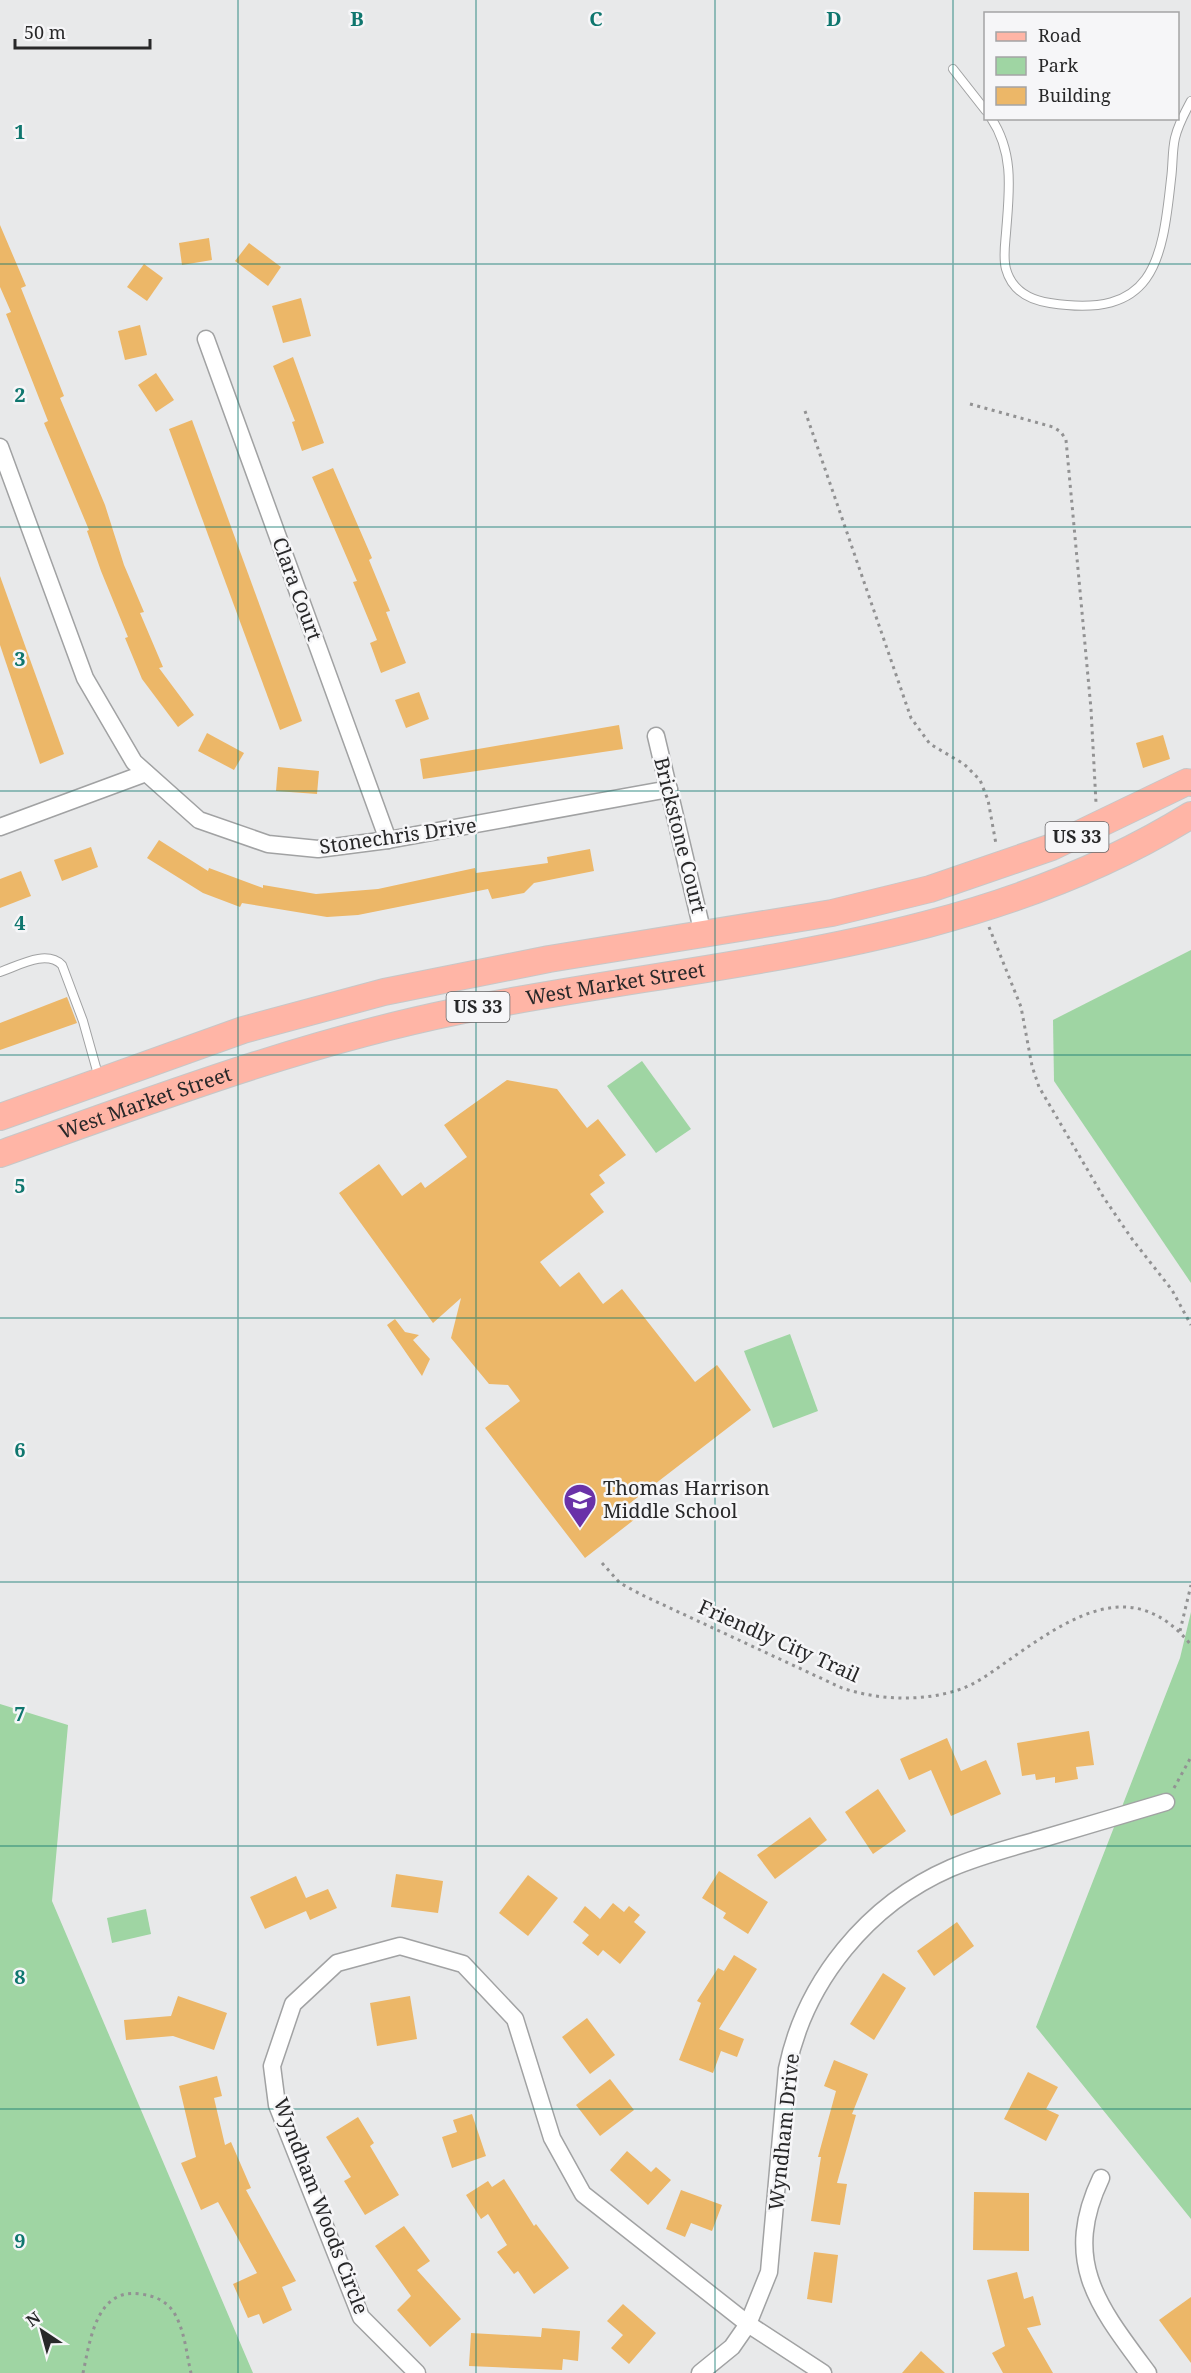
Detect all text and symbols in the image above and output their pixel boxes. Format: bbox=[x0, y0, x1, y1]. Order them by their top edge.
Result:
text: B bbox=[350, 5, 364, 32]
text: C bbox=[589, 5, 603, 32]
text: D bbox=[826, 5, 842, 32]
scale bar bbox=[15, 12, 150, 50]
legend bbox=[984, 12, 1179, 120]
text: 50 m bbox=[24, 20, 66, 44]
text: Road bbox=[1038, 23, 1081, 47]
text: Park bbox=[1038, 53, 1078, 77]
text: Building bbox=[1038, 83, 1111, 107]
text: 1 bbox=[14, 118, 26, 145]
text: 2 bbox=[14, 381, 26, 408]
street label: Clara Court bbox=[266, 533, 329, 644]
text: 3 bbox=[14, 645, 26, 672]
street label: Brickstone Court bbox=[648, 754, 713, 916]
street label: Stonechris Drive bbox=[318, 811, 478, 860]
road number: US 33 bbox=[1046, 822, 1108, 852]
text: 4 bbox=[14, 909, 26, 936]
street label: West Market Street bbox=[524, 955, 707, 1011]
road number: US 33 bbox=[446, 992, 510, 1022]
street label: West Market Street bbox=[55, 1060, 235, 1145]
text: 5 bbox=[14, 1172, 26, 1199]
text: 6 bbox=[14, 1436, 26, 1463]
place label: Thomas Harrison Middle School bbox=[603, 1474, 770, 1524]
school or university icon: Thomas Harrison Middle School bbox=[562, 1482, 598, 1529]
street label: Friendly City Trail bbox=[694, 1593, 864, 1688]
text: 7 bbox=[14, 1700, 26, 1727]
text: 8 bbox=[14, 1963, 26, 1990]
street label: Wyndham Drive bbox=[762, 2052, 805, 2212]
street label: Wyndham Woods Circle bbox=[268, 2094, 375, 2318]
text: 9 bbox=[14, 2227, 26, 2254]
north arrow bbox=[12, 2301, 72, 2361]
text: N bbox=[22, 2306, 45, 2331]

